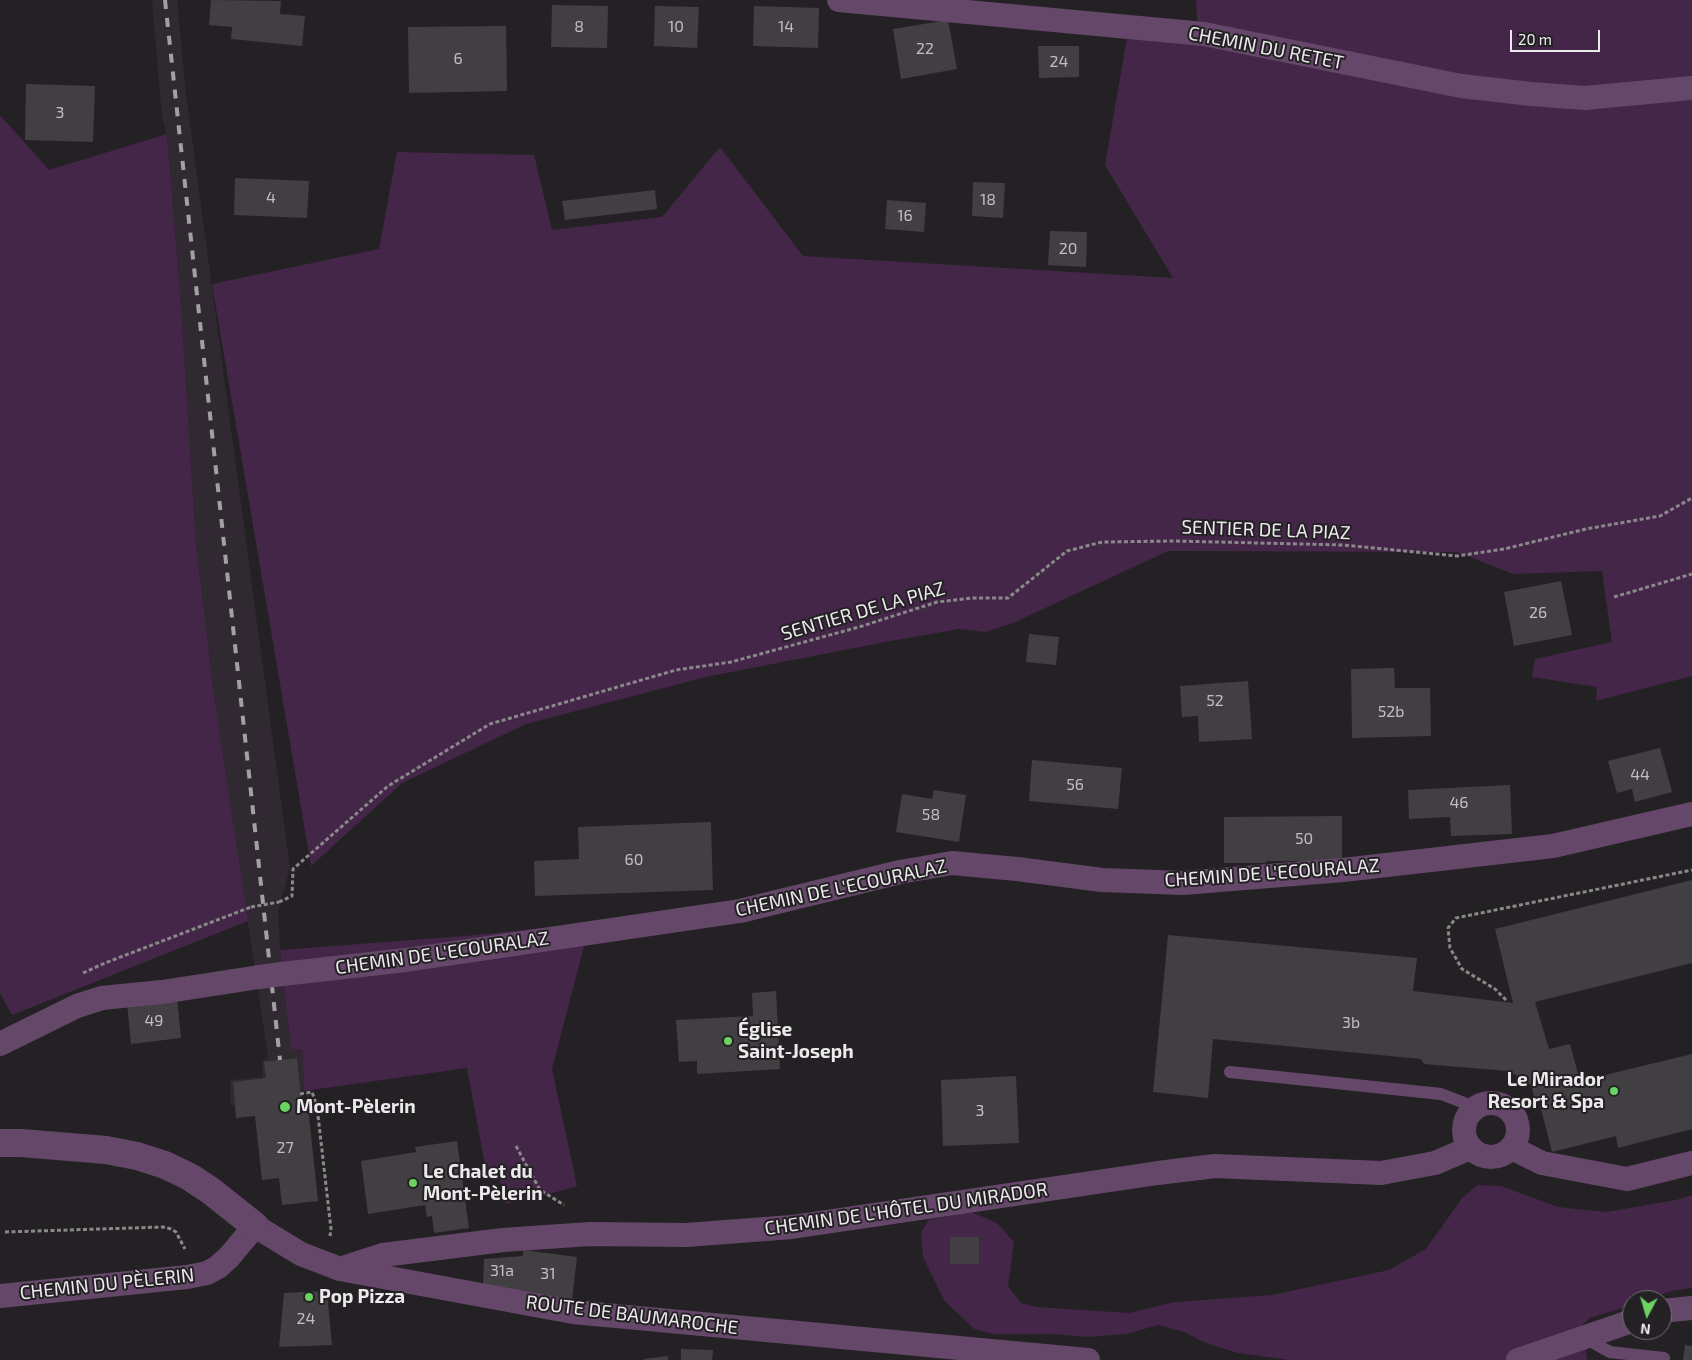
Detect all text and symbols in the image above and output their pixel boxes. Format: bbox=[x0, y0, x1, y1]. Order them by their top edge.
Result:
house number: 8 bbox=[574, 17, 584, 37]
house number: 10 bbox=[668, 17, 684, 37]
house number: 14 bbox=[778, 17, 794, 37]
scale bar bbox=[1512, 20, 1602, 52]
street label: CHEMIN DU RETET bbox=[1186, 22, 1346, 74]
text: 20 m bbox=[1518, 30, 1552, 48]
house number: 22 bbox=[916, 39, 934, 59]
house number: 6 bbox=[453, 49, 463, 69]
house number: 24 bbox=[1050, 52, 1068, 72]
house number: 3 bbox=[56, 103, 64, 123]
house number: 4 bbox=[266, 188, 276, 208]
house number: 18 bbox=[980, 190, 996, 210]
house number: 16 bbox=[897, 206, 913, 226]
house number: 20 bbox=[1059, 239, 1077, 259]
street label: SENTIER DE LA PIAZ bbox=[1181, 516, 1351, 544]
street label: SENTIER DE LA PIAZ bbox=[778, 577, 948, 645]
house number: 26 bbox=[1529, 603, 1547, 623]
house number: 52 bbox=[1206, 691, 1224, 711]
house number: 52b bbox=[1378, 702, 1404, 722]
house number: 44 bbox=[1630, 765, 1650, 785]
house number: 56 bbox=[1066, 775, 1084, 795]
house number: 46 bbox=[1450, 793, 1468, 813]
house number: 58 bbox=[922, 805, 940, 825]
house number: 50 bbox=[1295, 829, 1313, 849]
house number: 60 bbox=[625, 850, 643, 870]
street label: CHEMIN DE L'ECOURALAZ bbox=[733, 854, 949, 922]
street label: CHEMIN DE L'ECOURALAZ bbox=[1164, 854, 1380, 892]
street label: CHEMIN DE L'ECOURALAZ bbox=[334, 927, 550, 979]
house number: 49 bbox=[145, 1011, 163, 1031]
house number: 3b bbox=[1342, 1013, 1360, 1033]
place label: Église Saint-Joseph bbox=[738, 1019, 854, 1063]
marker: Église Saint-Joseph bbox=[722, 1035, 734, 1047]
place label: Le Mirador Resort & Spa bbox=[1488, 1069, 1604, 1113]
marker: Le Mirador Resort & Spa bbox=[1608, 1085, 1620, 1097]
place label: Mont-Pèlerin bbox=[296, 1096, 416, 1118]
marker: Mont-Pèlerin bbox=[278, 1100, 292, 1114]
house number: 3 bbox=[976, 1101, 984, 1121]
house number: 27 bbox=[276, 1138, 294, 1158]
place label: Le Chalet du Mont-Pèlerin bbox=[423, 1161, 543, 1205]
marker: Le Chalet du Mont-Pèlerin bbox=[407, 1177, 419, 1189]
street label: CHEMIN DE L'HÔTEL DU MIRADOR bbox=[763, 1178, 1049, 1240]
house number: 31a bbox=[490, 1261, 514, 1281]
street label: CHEMIN DU PÈLERIN bbox=[19, 1263, 195, 1305]
house number: 31 bbox=[540, 1264, 556, 1284]
place label: Pop Pizza bbox=[319, 1286, 405, 1308]
north arrow bbox=[1622, 1290, 1672, 1340]
marker: Pop Pizza bbox=[303, 1291, 315, 1303]
street label: ROUTE DE BAUMAROCHE bbox=[525, 1291, 739, 1339]
house number: 24 bbox=[297, 1309, 315, 1329]
text: N bbox=[1640, 1320, 1651, 1338]

